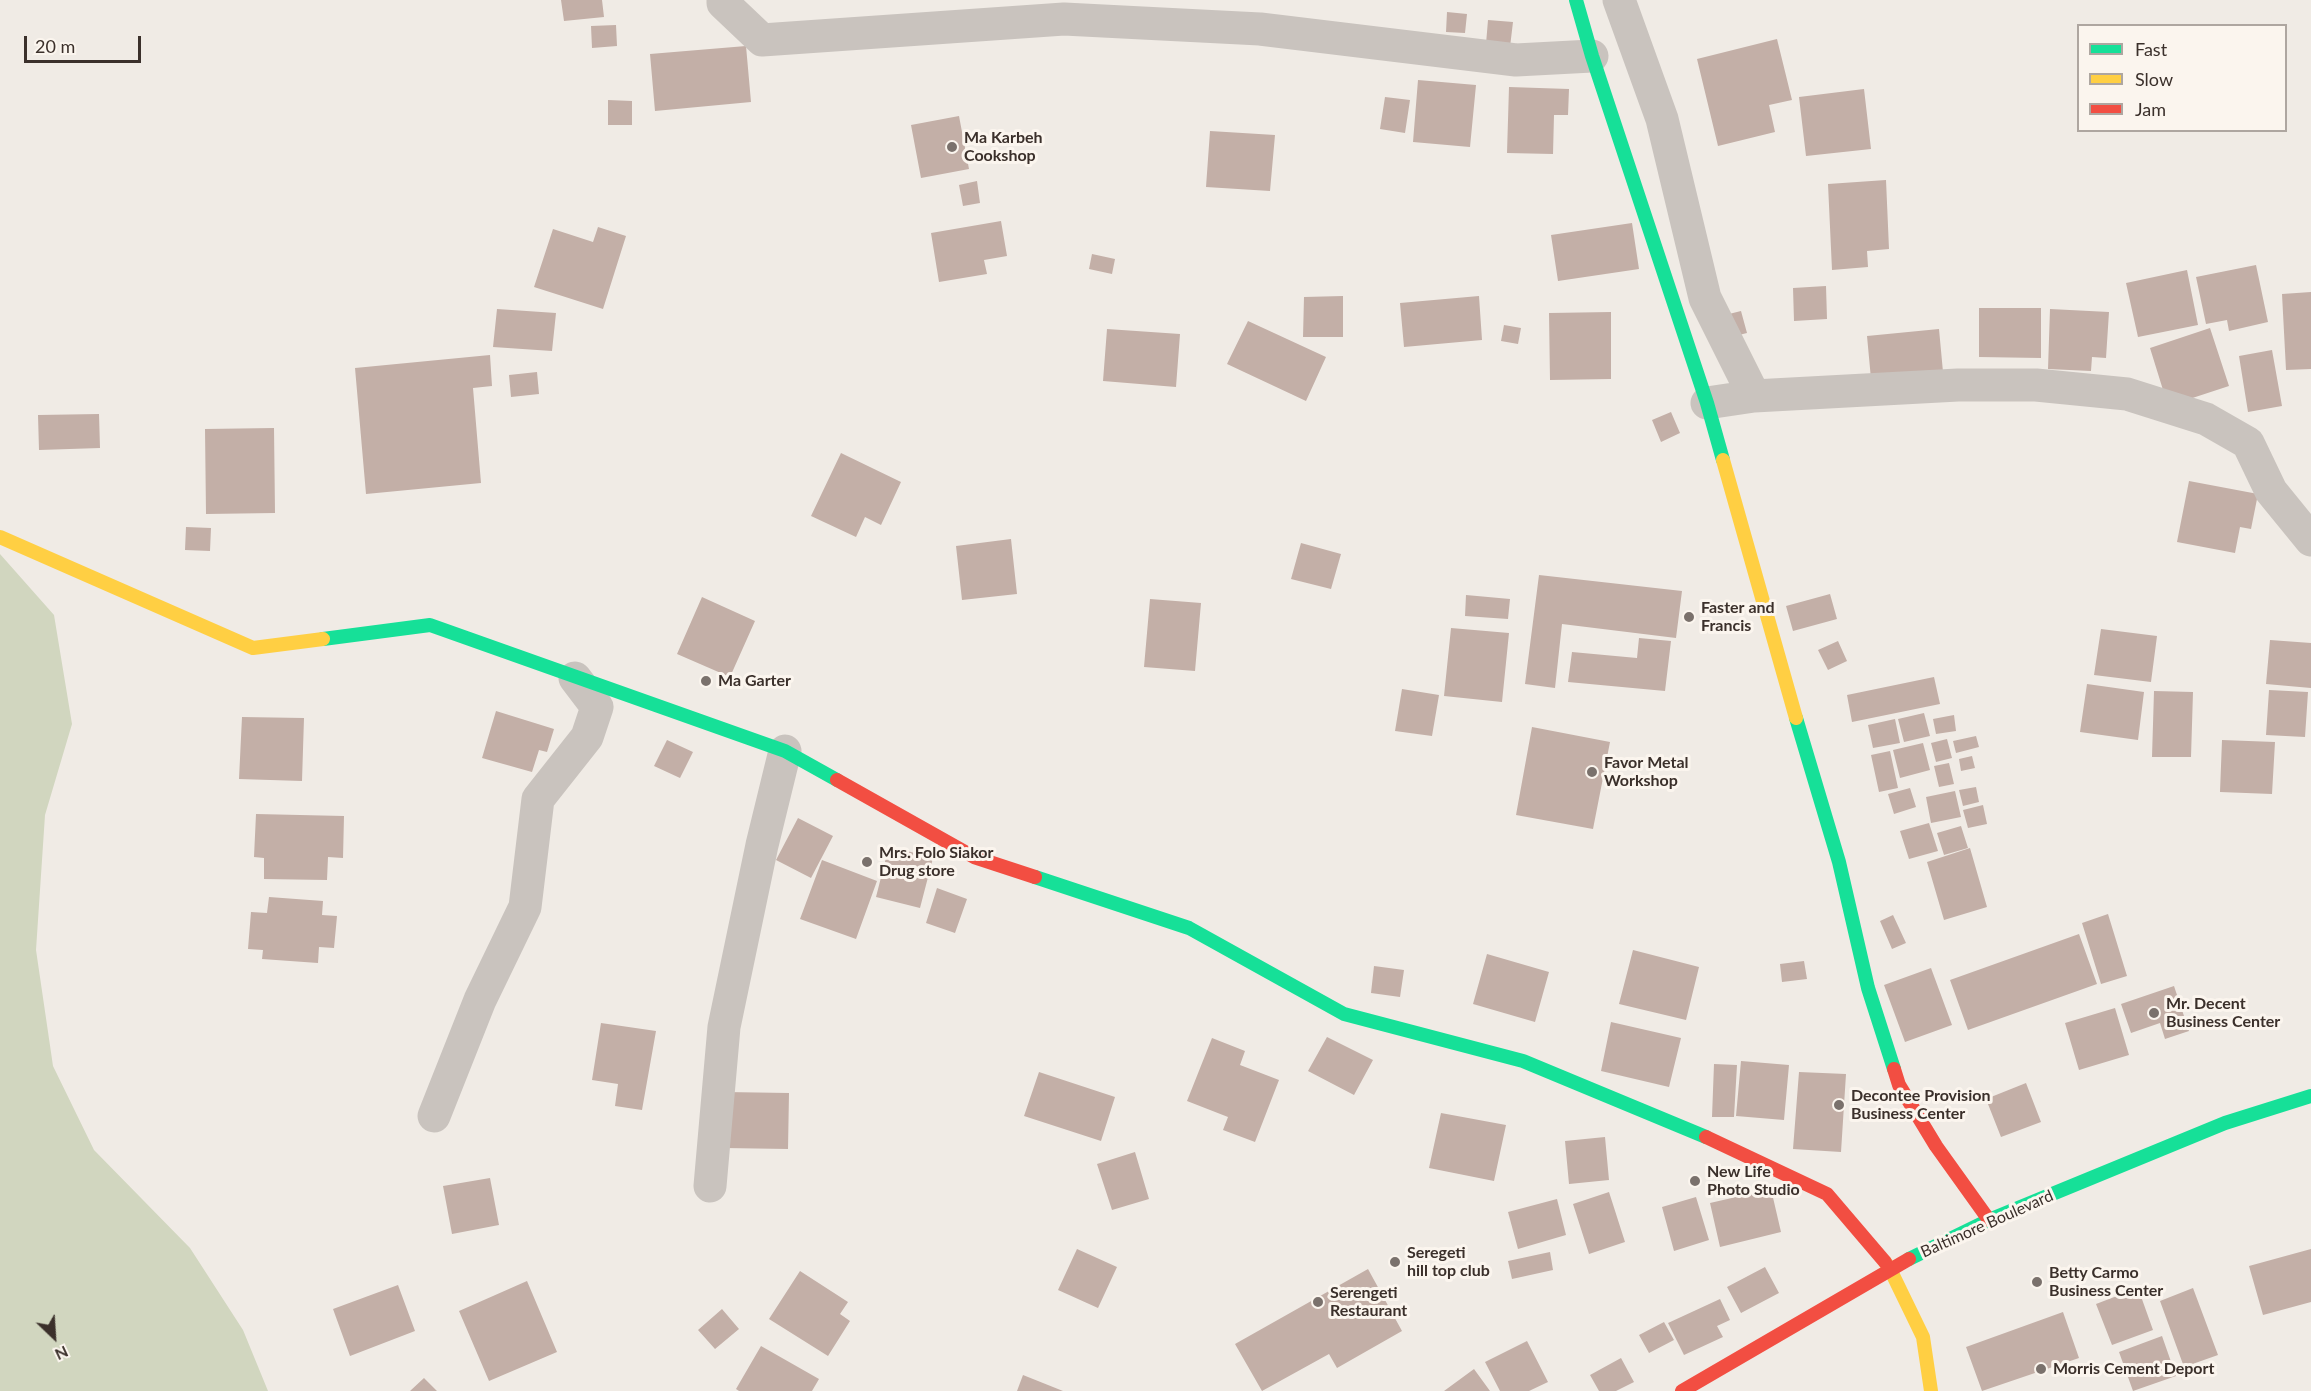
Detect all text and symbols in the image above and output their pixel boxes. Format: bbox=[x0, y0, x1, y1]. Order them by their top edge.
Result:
scale bar bbox=[27, 24, 144, 62]
legend bbox=[2077, 24, 2287, 132]
text: 20 m bbox=[35, 35, 75, 57]
text: Fast bbox=[2135, 38, 2167, 60]
text: Slow bbox=[2135, 68, 2173, 90]
text: Jam bbox=[2135, 98, 2166, 120]
place label: Ma Karbeh Cookshop bbox=[964, 128, 1043, 166]
marker: Ma Karbeh Cookshop bbox=[945, 140, 959, 154]
place label: Faster and Francis bbox=[1701, 598, 1775, 636]
marker: Faster and Francis bbox=[1682, 610, 1696, 624]
place label: Ma Garter bbox=[718, 671, 791, 691]
marker: Ma Garter bbox=[699, 674, 713, 688]
place label: Favor Metal Workshop bbox=[1604, 753, 1689, 791]
marker: Favor Metal Workshop bbox=[1585, 765, 1599, 779]
place label: Mrs. Folo Siakor Drug store bbox=[879, 843, 993, 881]
marker: Mrs. Folo Siakor Drug store bbox=[860, 855, 874, 869]
place label: Mr. Decent Business Center bbox=[2166, 994, 2280, 1032]
marker: Mr. Decent Business Center bbox=[2147, 1006, 2161, 1020]
place label: Decontee Provision Business Center bbox=[1851, 1086, 1990, 1124]
marker: Decontee Provision Business Center bbox=[1832, 1098, 1846, 1112]
place label: New Life Photo Studio bbox=[1707, 1162, 1800, 1200]
marker: New Life Photo Studio bbox=[1688, 1174, 1702, 1188]
street label: Baltimore Boulevard bbox=[1918, 1186, 2056, 1262]
place label: Seregeti hill top club bbox=[1407, 1243, 1490, 1281]
marker: Seregeti hill top club bbox=[1388, 1255, 1402, 1269]
place label: Betty Carmo Business Center bbox=[2049, 1263, 2163, 1301]
marker: Betty Carmo Business Center bbox=[2030, 1275, 2044, 1289]
place label: Serengeti Restaurant bbox=[1330, 1283, 1407, 1321]
marker: Serengeti Restaurant bbox=[1311, 1295, 1325, 1309]
north arrow bbox=[24, 1307, 84, 1367]
text: N bbox=[52, 1343, 71, 1365]
place label: Morris Cement Deport bbox=[2053, 1359, 2214, 1379]
marker: Morris Cement Deport bbox=[2034, 1362, 2048, 1376]

